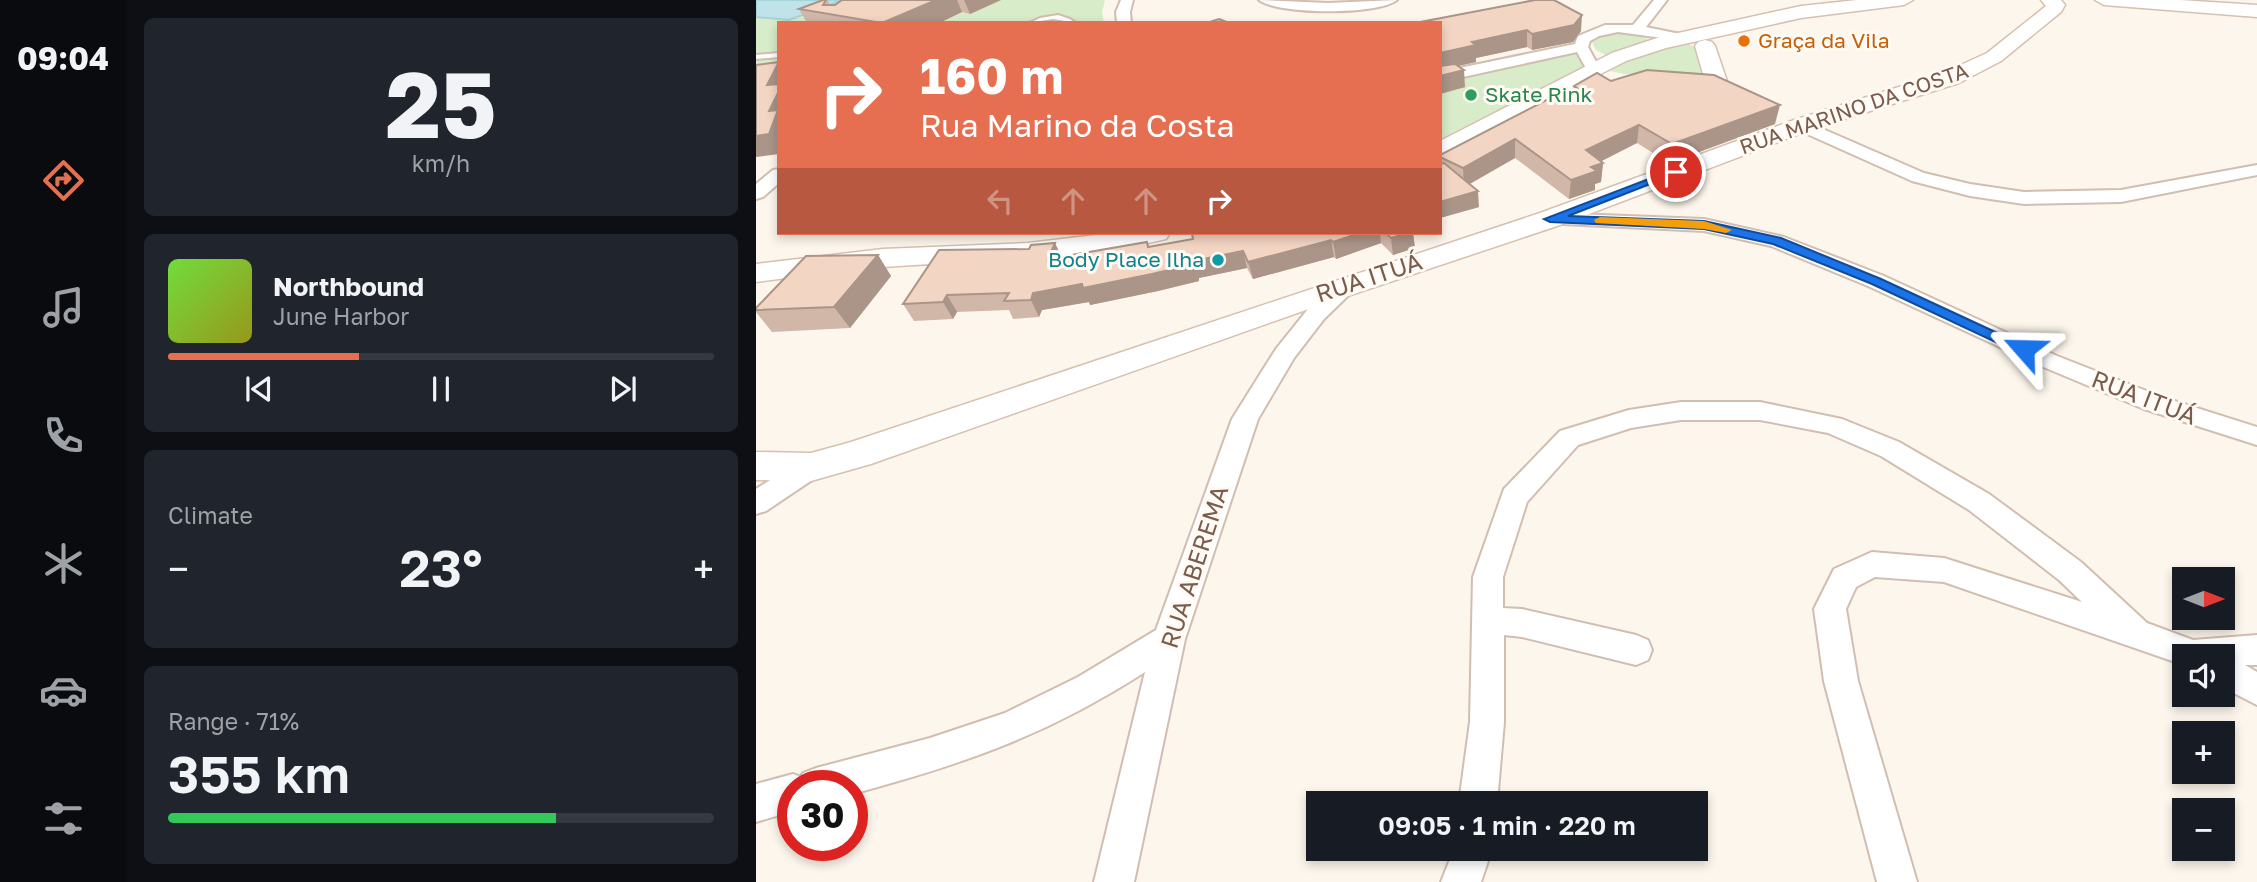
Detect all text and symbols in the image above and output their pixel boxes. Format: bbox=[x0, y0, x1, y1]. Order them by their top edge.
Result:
place label: Graça da Vila bbox=[1758, 27, 1890, 53]
marker: Graça da Vila bbox=[1736, 33, 1752, 49]
text: 09:04 bbox=[17, 39, 109, 77]
text: 160 m bbox=[920, 46, 1063, 105]
text: 25 bbox=[385, 49, 497, 158]
icon: right bbox=[805, 49, 896, 140]
street label: RUA MARINO DA COSTA bbox=[1736, 57, 1971, 159]
place label: Skate Rink bbox=[1485, 81, 1592, 107]
marker: Skate Rink bbox=[1463, 87, 1479, 103]
text: Rua Marino da Costa bbox=[920, 106, 1235, 144]
pin bbox=[1646, 142, 1706, 202]
text: km/h bbox=[412, 149, 470, 177]
icon: arrive bbox=[1657, 153, 1695, 191]
icon: directions bbox=[39, 156, 88, 205]
icon: left bbox=[981, 182, 1019, 220]
icon: ahead bbox=[1054, 182, 1092, 220]
icon: ahead bbox=[1127, 182, 1165, 220]
icon: right bbox=[1200, 182, 1238, 220]
place label: Body Place Ilha bbox=[1048, 246, 1204, 272]
street label: RUA ITUÁ bbox=[1312, 246, 1425, 307]
marker: Body Place Ilha bbox=[1210, 252, 1226, 268]
text: Northbound bbox=[273, 271, 424, 302]
icon: music bbox=[39, 283, 88, 332]
text: June Harbor bbox=[273, 302, 409, 330]
position arrow bbox=[1987, 312, 2061, 386]
street label: RUA ITUÁ bbox=[2088, 363, 2201, 430]
icon: previous bbox=[240, 370, 278, 408]
icon: pause bbox=[422, 370, 460, 408]
icon: next bbox=[604, 370, 642, 408]
icon: phone bbox=[39, 411, 88, 460]
street label: RUA ABEREMA bbox=[1154, 481, 1234, 652]
text: Climate bbox=[168, 501, 253, 529]
text: 23° bbox=[400, 536, 482, 598]
icon: climate bbox=[39, 539, 88, 588]
text: − bbox=[168, 546, 189, 591]
text: + bbox=[693, 546, 714, 591]
north arrow bbox=[2172, 567, 2235, 630]
map controls bbox=[2172, 567, 2235, 861]
button: sound bbox=[2172, 644, 2235, 707]
icon: car bbox=[39, 666, 88, 715]
text: Range · 71% bbox=[168, 707, 299, 735]
button: + bbox=[2172, 721, 2235, 784]
text: 355 km bbox=[168, 742, 350, 804]
speed limit sign: 30 bbox=[777, 770, 868, 861]
icon: filters bbox=[39, 794, 88, 843]
button: − bbox=[2172, 798, 2235, 861]
text: 09:05 · 1 min · 220 m bbox=[1378, 810, 1636, 841]

